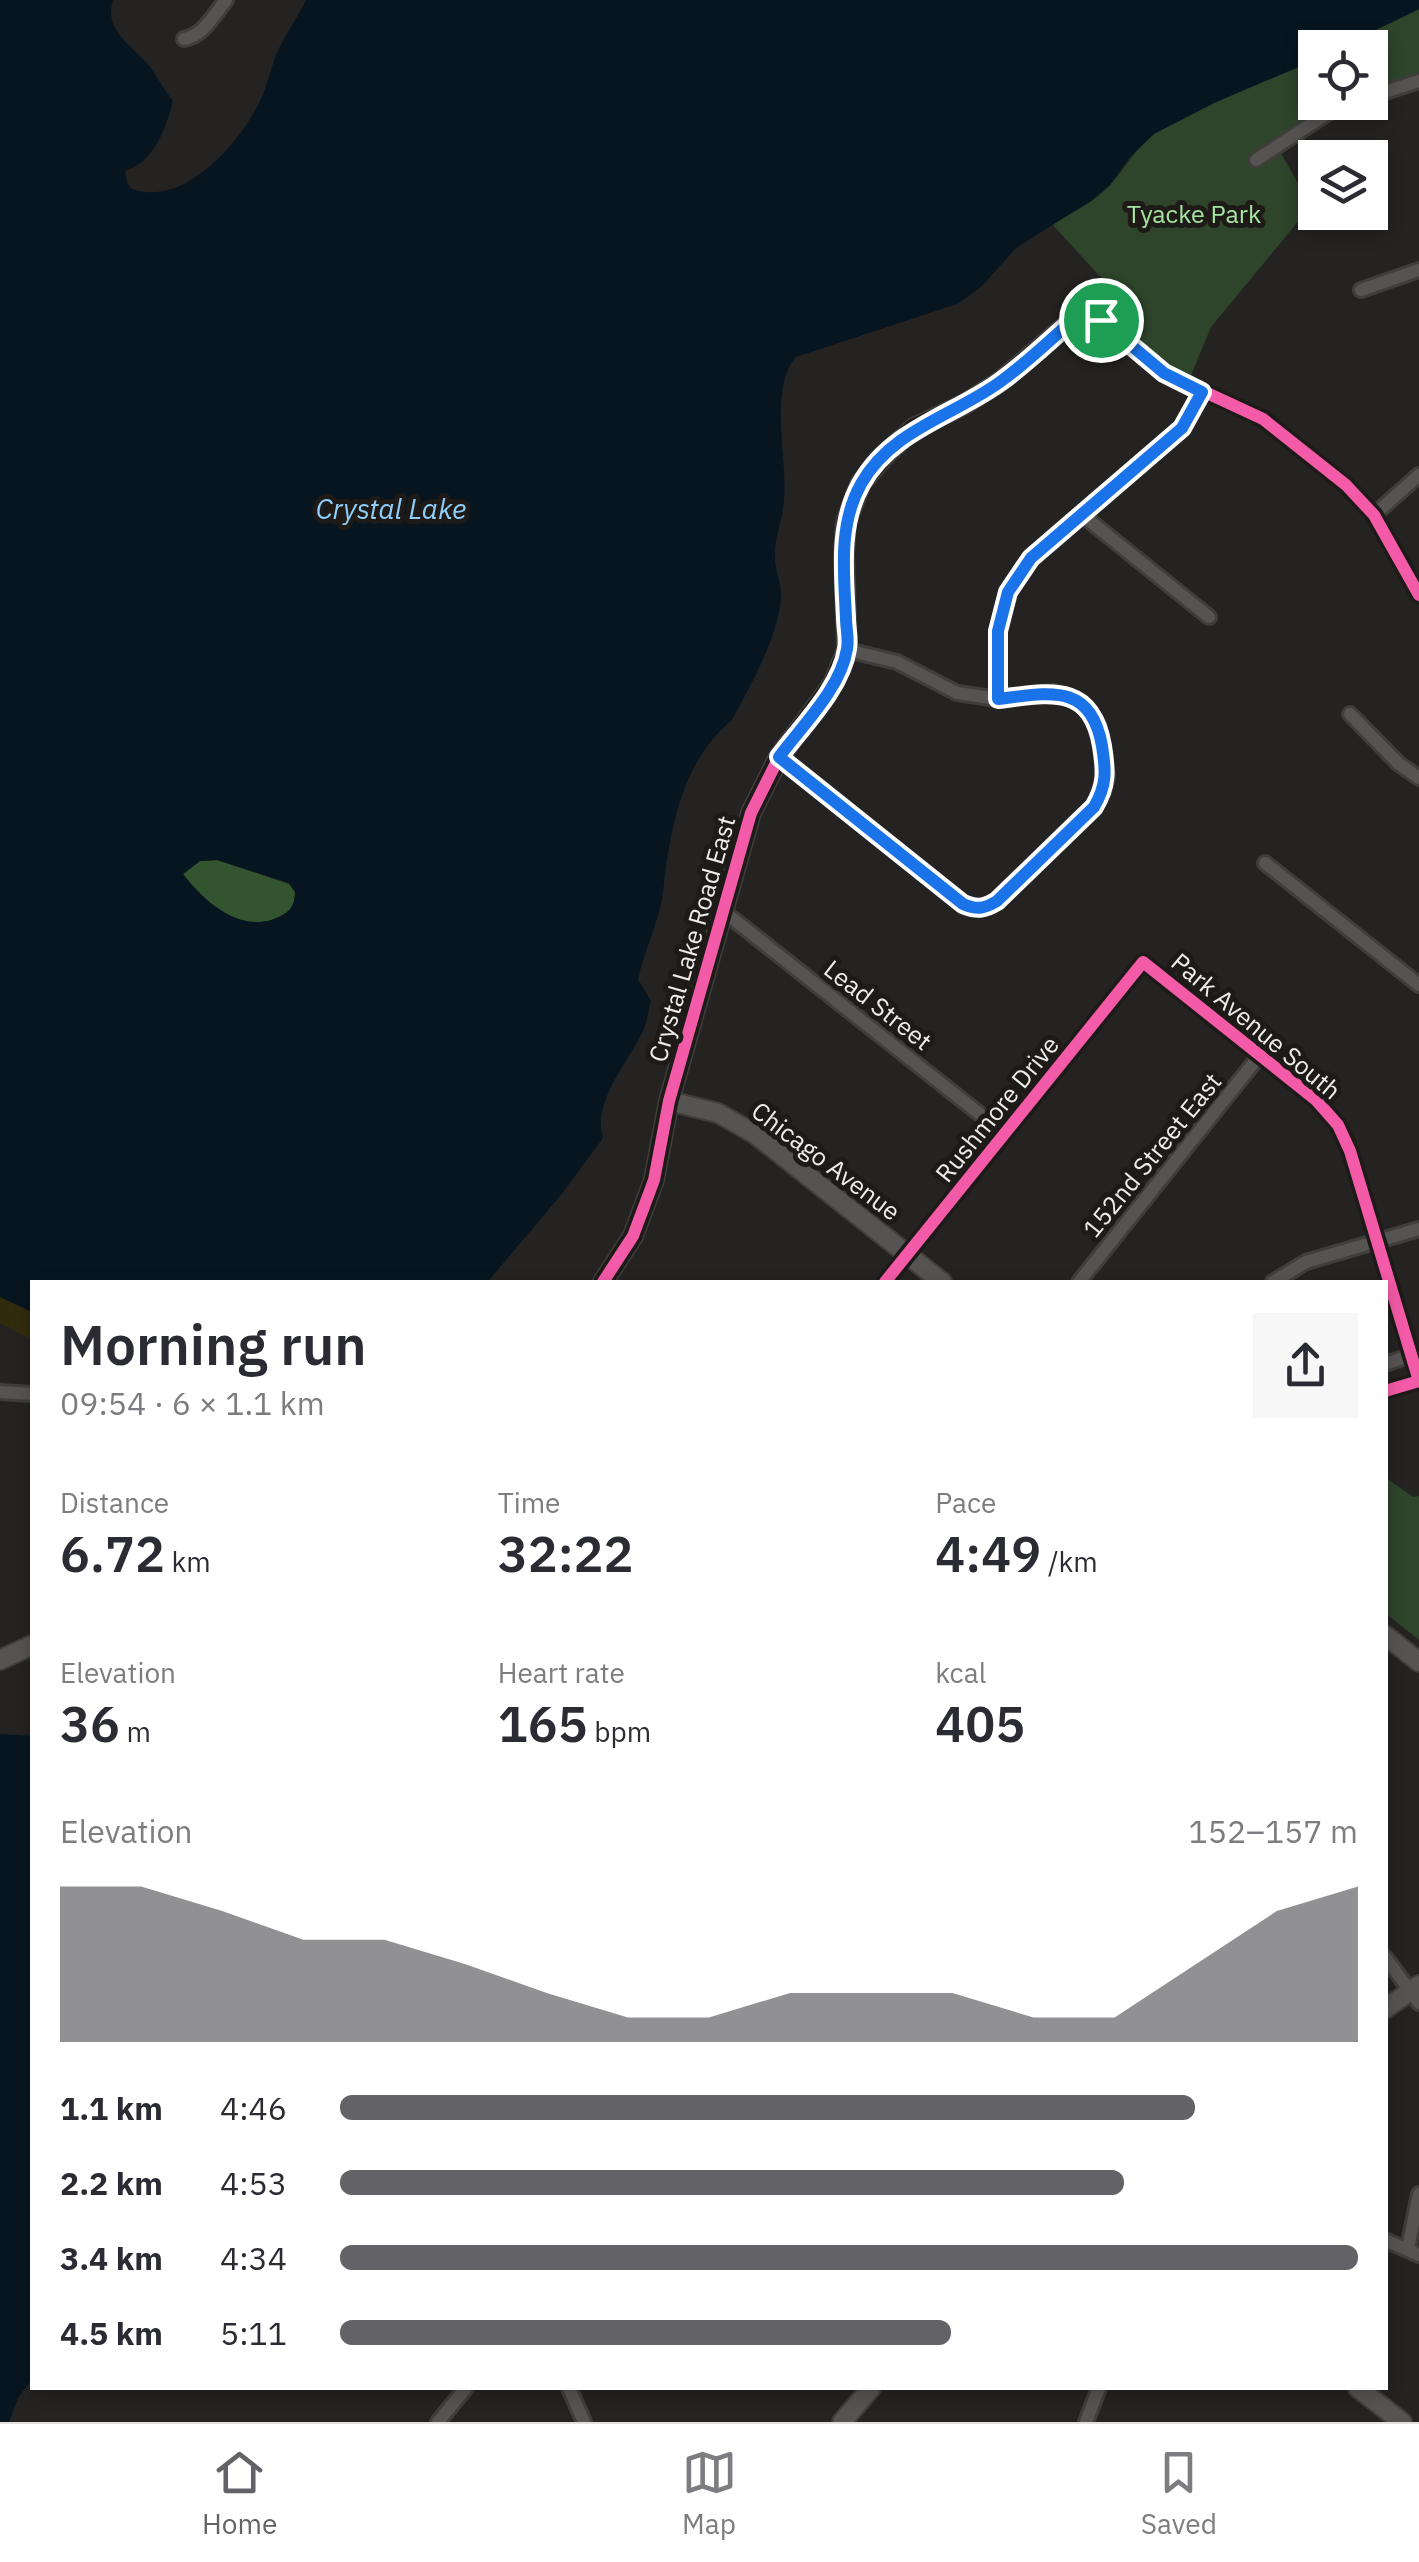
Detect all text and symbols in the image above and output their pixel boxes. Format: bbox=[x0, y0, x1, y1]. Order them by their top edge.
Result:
map controls bbox=[1298, 30, 1388, 230]
button: locate bbox=[1298, 30, 1388, 120]
button: layers bbox=[1298, 140, 1388, 230]
park label: Tyacke Park bbox=[1127, 197, 1261, 230]
pin bbox=[1059, 278, 1144, 363]
icon: arrive bbox=[1074, 293, 1129, 348]
water label: Crystal Lake bbox=[316, 490, 466, 527]
street label: Crystal Lake Road East bbox=[641, 812, 742, 1066]
street label: Park Avenue South bbox=[1165, 945, 1348, 1106]
street label: Lead Street bbox=[818, 952, 939, 1057]
street label: Rushmore Drive bbox=[927, 1029, 1066, 1189]
street label: 152nd Street East bbox=[1075, 1066, 1228, 1244]
street label: Chicago Avenue bbox=[745, 1094, 907, 1227]
text: Morning run bbox=[60, 1309, 367, 1380]
button: share bbox=[1253, 1313, 1358, 1418]
text: 09:54 · 6 × 1.1 km bbox=[60, 1382, 325, 1424]
text: Distance bbox=[60, 1484, 169, 1521]
text: Time bbox=[498, 1484, 561, 1521]
text: Pace bbox=[935, 1484, 996, 1521]
text: 6.72 bbox=[60, 1521, 165, 1586]
text: 32:22 bbox=[498, 1521, 634, 1586]
text: 4:49 bbox=[935, 1521, 1041, 1586]
text: km bbox=[165, 1543, 211, 1580]
text: /km bbox=[1041, 1543, 1098, 1580]
text: Elevation bbox=[60, 1654, 176, 1691]
text: Heart rate bbox=[498, 1654, 625, 1691]
text: kcal bbox=[935, 1654, 986, 1691]
text: 36 bbox=[60, 1691, 120, 1756]
text: 165 bbox=[498, 1691, 588, 1756]
text: 405 bbox=[935, 1691, 1025, 1756]
text: m bbox=[120, 1713, 151, 1750]
text: bpm bbox=[588, 1713, 651, 1750]
text: Elevation bbox=[60, 1810, 193, 1852]
text: 152–157 m bbox=[1188, 1810, 1358, 1852]
text: 1.1 km bbox=[60, 2087, 163, 2129]
text: 4:46 bbox=[220, 2087, 287, 2129]
text: 2.2 km bbox=[60, 2162, 163, 2204]
text: 4:53 bbox=[220, 2162, 287, 2204]
text: 3.4 km bbox=[60, 2237, 163, 2279]
text: 4:34 bbox=[220, 2237, 287, 2279]
text: 4.5 km bbox=[60, 2312, 163, 2354]
text: 5:11 bbox=[220, 2312, 287, 2354]
tab: Home bbox=[202, 2445, 277, 2542]
tab: Map bbox=[682, 2445, 737, 2542]
tab: Saved bbox=[1141, 2445, 1217, 2542]

